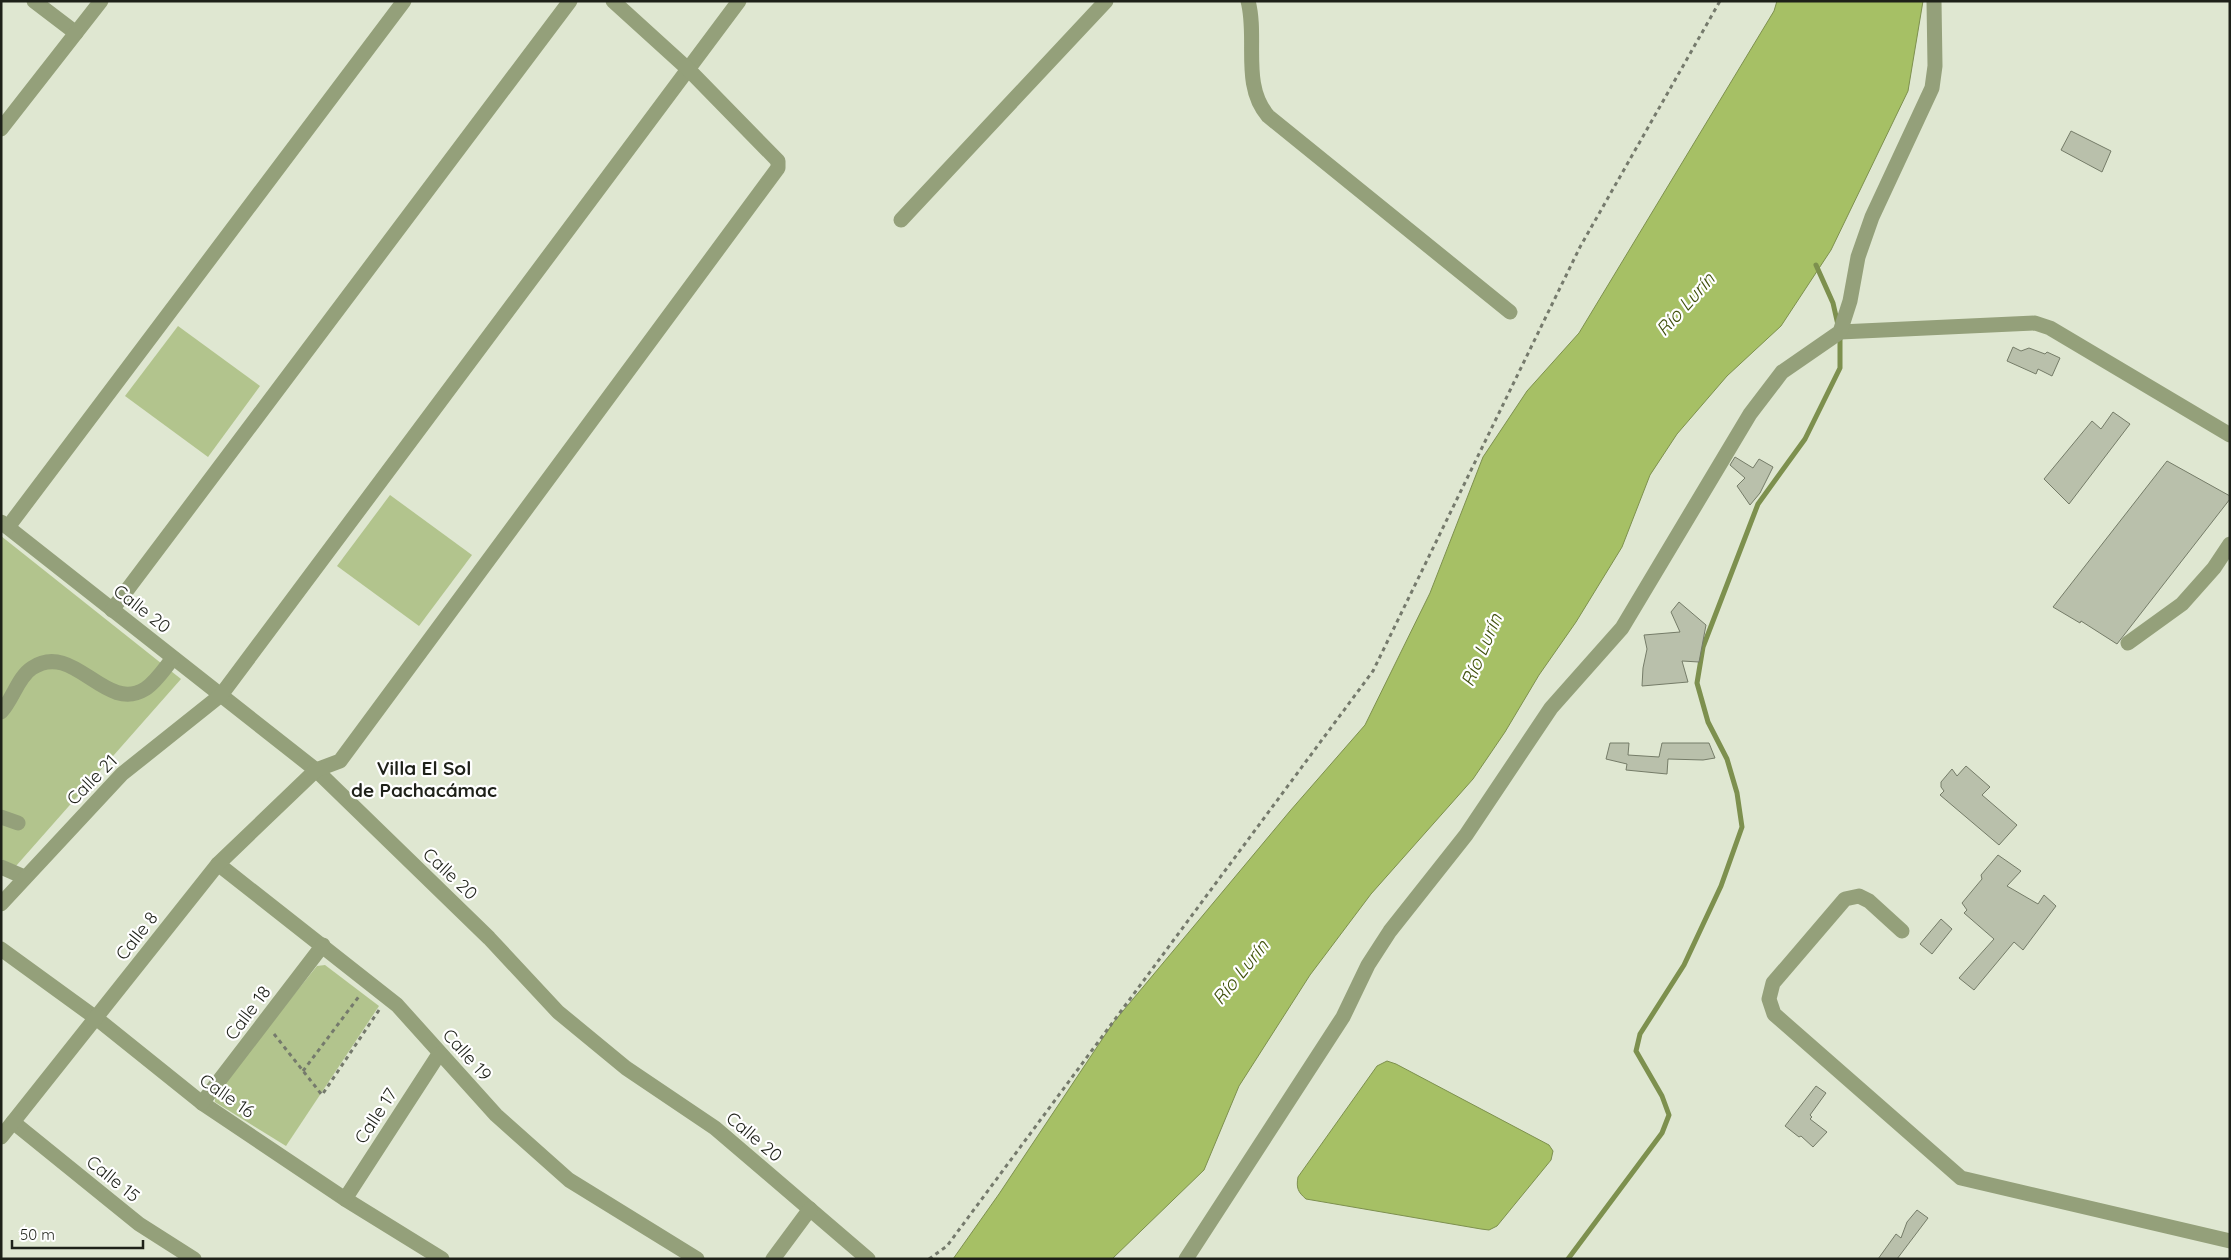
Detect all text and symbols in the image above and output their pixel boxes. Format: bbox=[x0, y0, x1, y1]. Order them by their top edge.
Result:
water label: Río Lurín bbox=[1650, 267, 1720, 341]
street label: Calle 20 bbox=[109, 579, 176, 638]
water label: Río Lurín bbox=[1455, 609, 1507, 690]
street label: Calle 21 bbox=[61, 749, 122, 810]
district label: Villa El Sol de Pachacámac bbox=[351, 756, 497, 802]
street label: Calle 20 bbox=[418, 843, 483, 905]
street label: Calle 8 bbox=[110, 907, 163, 965]
water label: Río Lurín bbox=[1207, 934, 1274, 1009]
street label: Calle 18 bbox=[220, 981, 276, 1044]
street label: Calle 19 bbox=[438, 1024, 497, 1086]
street label: Calle 16 bbox=[195, 1068, 260, 1123]
street label: Calle 17 bbox=[349, 1084, 402, 1148]
street label: Calle 20 bbox=[721, 1106, 787, 1167]
street label: Calle 15 bbox=[82, 1150, 145, 1207]
scale bar bbox=[12, 1218, 144, 1250]
text: 50 m bbox=[20, 1225, 55, 1244]

